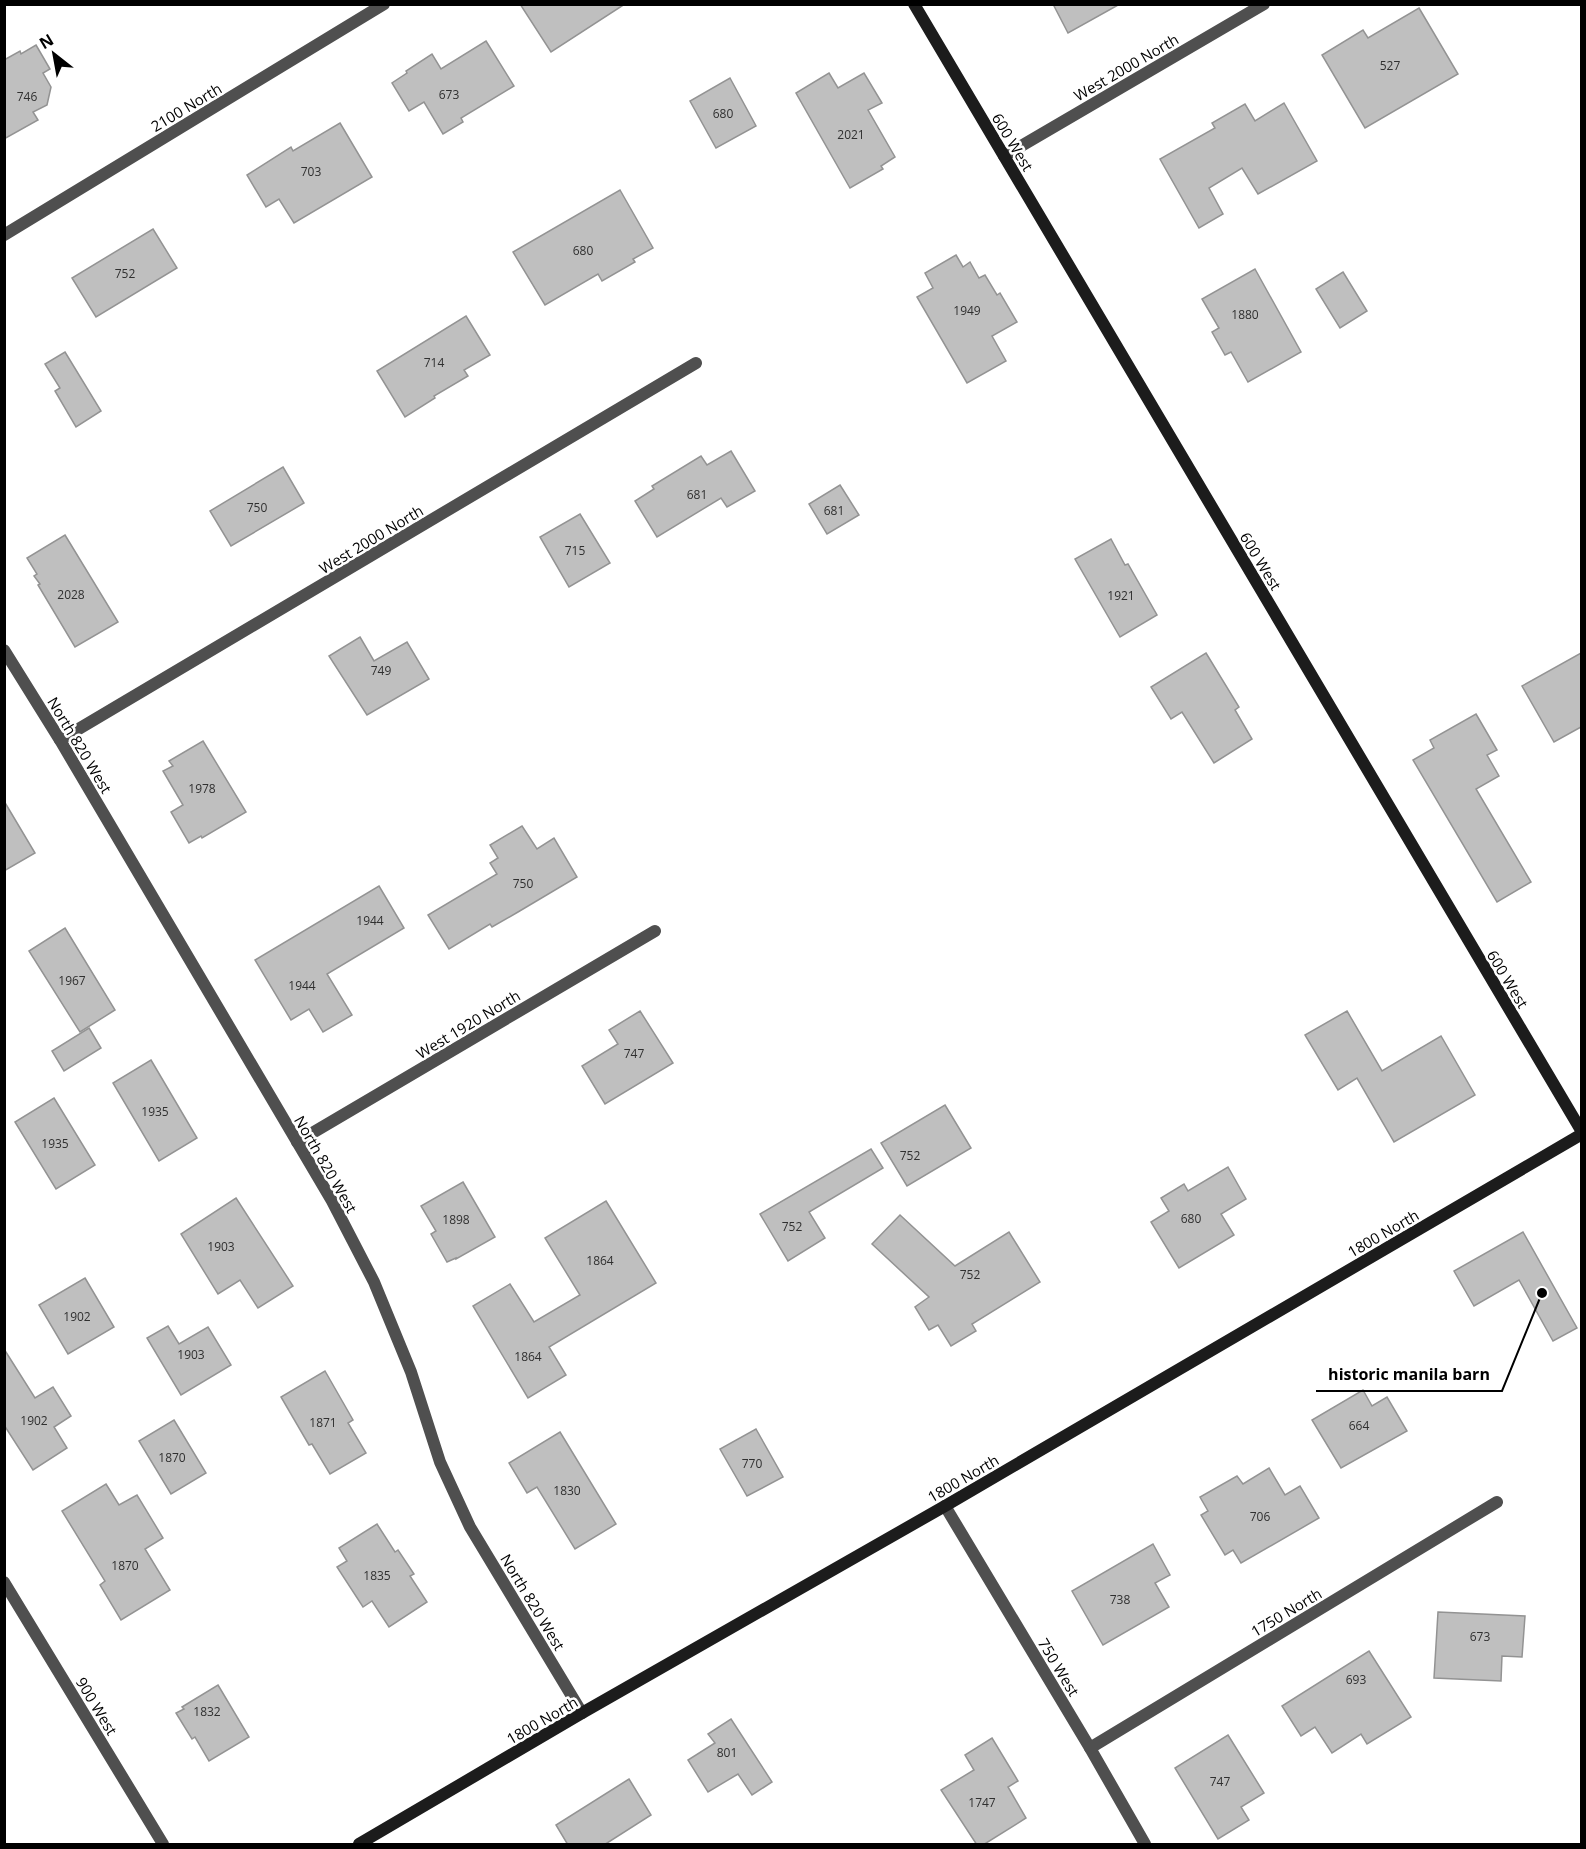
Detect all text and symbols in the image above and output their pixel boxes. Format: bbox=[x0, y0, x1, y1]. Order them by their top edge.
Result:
north arrow bbox=[24, 24, 84, 84]
text: N bbox=[35, 28, 58, 54]
street label: West 2000 North bbox=[1070, 29, 1182, 105]
house number: 527 bbox=[1380, 57, 1400, 74]
street label: 2100 North bbox=[147, 78, 225, 136]
house number: 673 bbox=[439, 86, 459, 103]
house number: 746 bbox=[17, 88, 37, 105]
house number: 680 bbox=[713, 105, 733, 122]
street label: 600 West bbox=[988, 109, 1038, 175]
house number: 2021 bbox=[837, 126, 865, 143]
house number: 703 bbox=[301, 163, 321, 180]
house number: 680 bbox=[573, 242, 593, 259]
house number: 752 bbox=[115, 265, 135, 282]
house number: 1949 bbox=[953, 302, 981, 319]
house number: 1880 bbox=[1231, 306, 1259, 323]
house number: 714 bbox=[424, 354, 444, 371]
house number: 681 bbox=[687, 486, 707, 503]
house number: 750 bbox=[247, 499, 267, 516]
street label: West 2000 North bbox=[315, 500, 427, 578]
house number: 681 bbox=[824, 502, 844, 519]
street label: 600 West bbox=[1236, 528, 1286, 594]
house number: 715 bbox=[565, 542, 585, 559]
house number: 2028 bbox=[57, 586, 85, 603]
house number: 1921 bbox=[1107, 587, 1135, 604]
house number: 749 bbox=[371, 662, 391, 679]
street label: North 820 West bbox=[43, 693, 117, 797]
house number: 1978 bbox=[188, 780, 216, 797]
house number: 750 bbox=[513, 875, 533, 892]
house number: 1944 bbox=[356, 912, 384, 929]
street label: 600 West bbox=[1483, 946, 1533, 1012]
house number: 1967 bbox=[58, 972, 86, 989]
house number: 1944 bbox=[288, 977, 316, 994]
street label: West 1920 North bbox=[412, 985, 524, 1063]
house number: 747 bbox=[624, 1045, 644, 1062]
house number: 1935 bbox=[141, 1103, 169, 1120]
street label: North 820 West bbox=[290, 1112, 362, 1216]
house number: 1935 bbox=[41, 1135, 69, 1152]
house number: 752 bbox=[900, 1147, 920, 1164]
street label: 1800 North bbox=[1344, 1205, 1422, 1261]
house number: 680 bbox=[1181, 1210, 1201, 1227]
house number: 1898 bbox=[442, 1211, 470, 1228]
house number: 752 bbox=[782, 1218, 802, 1235]
house number: 1903 bbox=[207, 1238, 235, 1255]
house number: 1864 bbox=[586, 1252, 614, 1269]
house number: 752 bbox=[960, 1266, 980, 1283]
house number: 1902 bbox=[63, 1308, 91, 1325]
house number: 1903 bbox=[177, 1346, 205, 1363]
house number: 1864 bbox=[514, 1348, 542, 1365]
callout: historic manila barn bbox=[1316, 1357, 1502, 1391]
text: historic manila barn bbox=[1328, 1363, 1490, 1385]
house number: 1902 bbox=[20, 1412, 48, 1429]
house number: 1871 bbox=[309, 1414, 337, 1431]
house number: 664 bbox=[1349, 1417, 1369, 1434]
house number: 1870 bbox=[158, 1449, 186, 1466]
street label: 1800 North bbox=[924, 1450, 1002, 1506]
house number: 770 bbox=[742, 1455, 762, 1472]
house number: 1830 bbox=[553, 1482, 581, 1499]
house number: 706 bbox=[1250, 1508, 1270, 1525]
street label: North 820 West bbox=[496, 1550, 570, 1654]
house number: 1870 bbox=[111, 1557, 139, 1574]
house number: 1835 bbox=[363, 1567, 391, 1584]
street label: 1750 North bbox=[1247, 1583, 1325, 1641]
house number: 738 bbox=[1110, 1591, 1130, 1608]
house number: 673 bbox=[1470, 1628, 1490, 1645]
street label: 750 West bbox=[1034, 1634, 1084, 1700]
house number: 693 bbox=[1346, 1671, 1366, 1688]
street label: 900 West bbox=[72, 1673, 122, 1739]
street label: 1800 North bbox=[503, 1692, 581, 1748]
house number: 1832 bbox=[193, 1703, 221, 1720]
house number: 801 bbox=[717, 1744, 737, 1761]
house number: 747 bbox=[1210, 1773, 1230, 1790]
house number: 1747 bbox=[968, 1794, 996, 1811]

